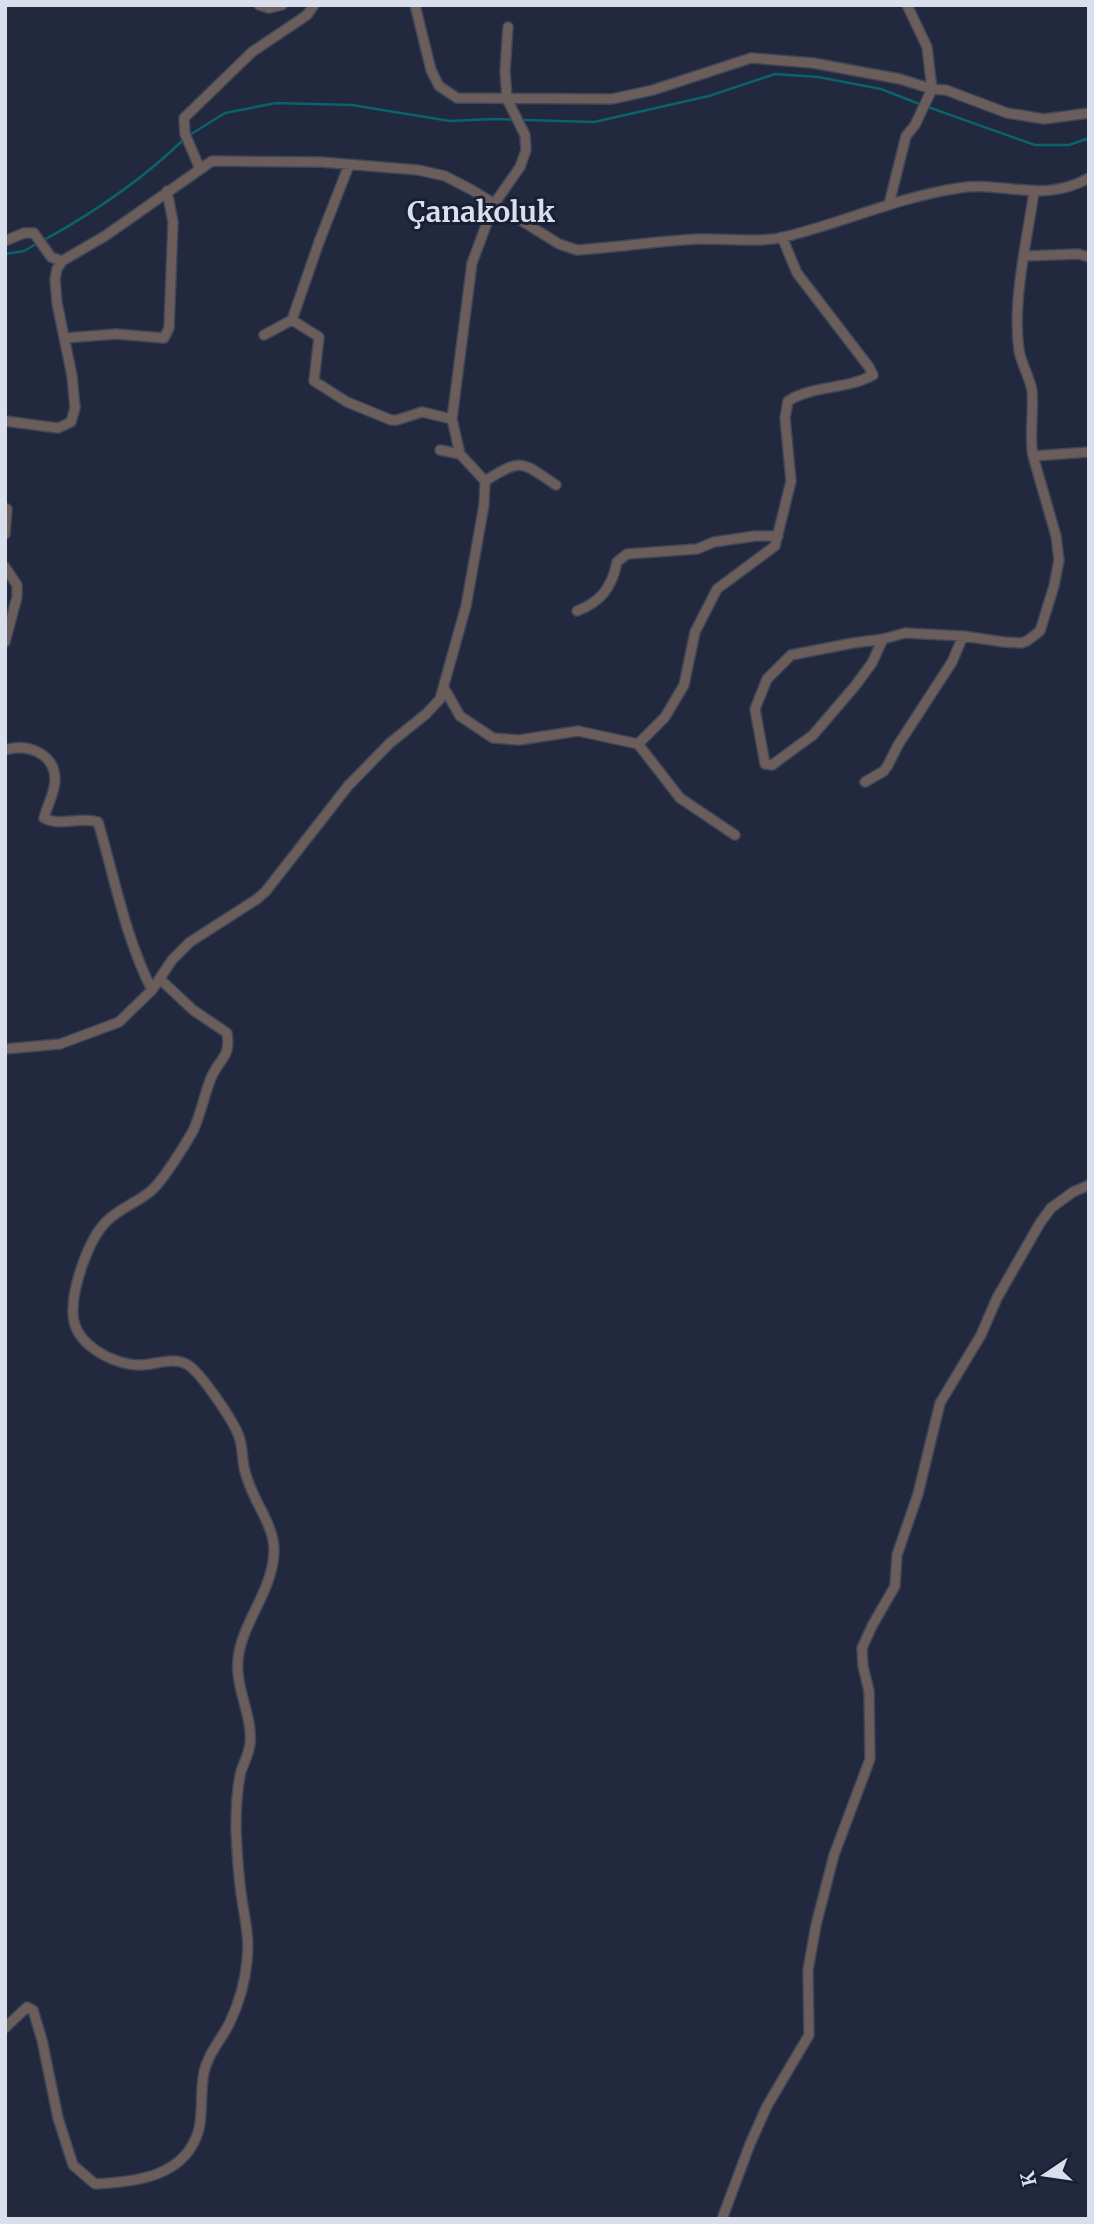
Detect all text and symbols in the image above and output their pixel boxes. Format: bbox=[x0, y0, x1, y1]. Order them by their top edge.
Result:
district label: Çanakoluk bbox=[407, 194, 556, 230]
north arrow bbox=[1010, 2140, 1080, 2210]
text: K bbox=[1015, 2168, 1042, 2188]

